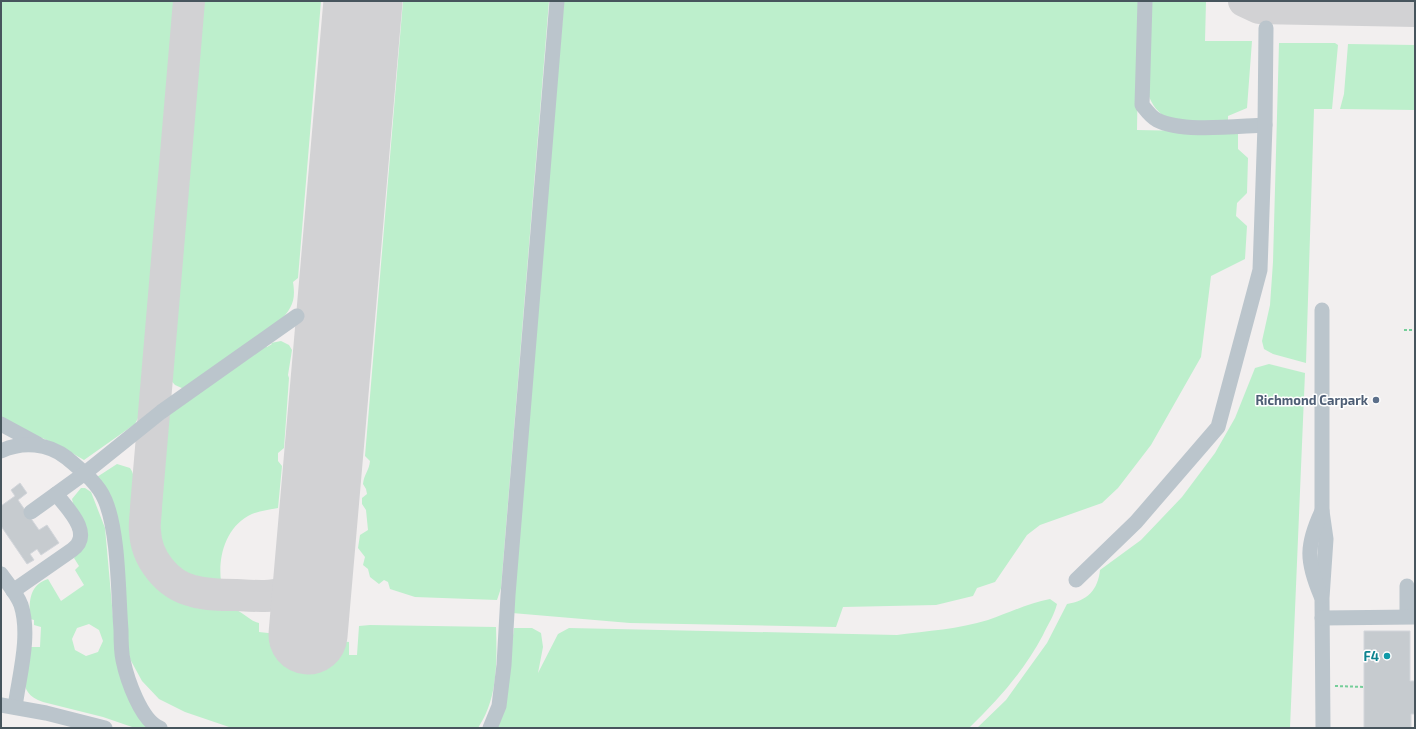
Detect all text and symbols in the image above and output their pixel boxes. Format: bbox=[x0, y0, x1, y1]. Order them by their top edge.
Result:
place label: Richmond Carpark bbox=[1255, 392, 1369, 408]
marker: Richmond Carpark bbox=[1371, 395, 1381, 405]
place label: F4 bbox=[1363, 648, 1379, 664]
marker: F4 bbox=[1382, 651, 1392, 661]

